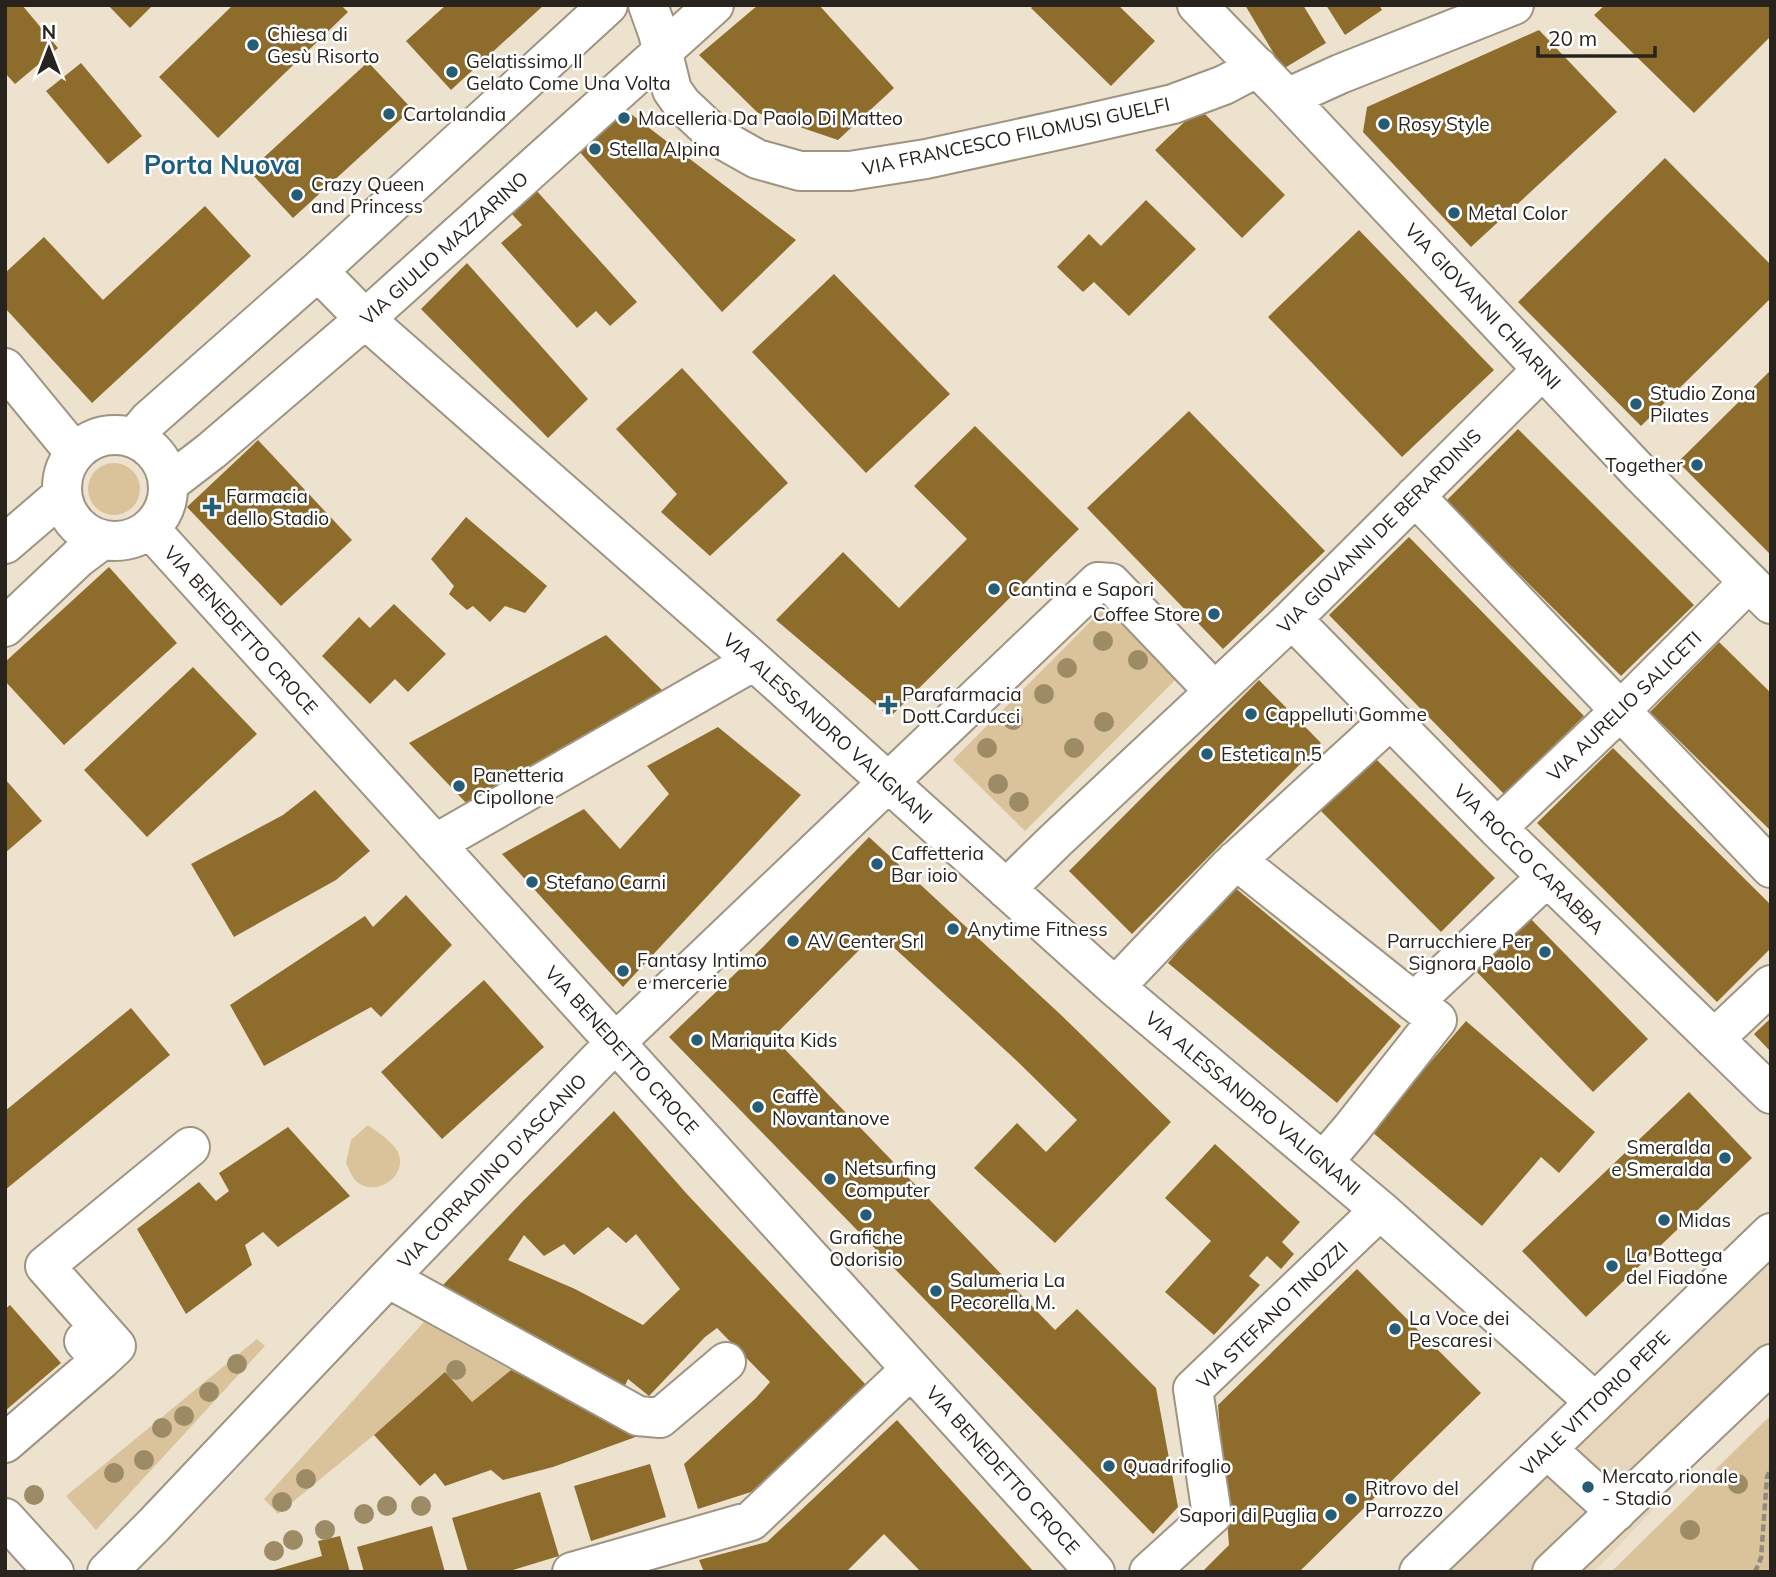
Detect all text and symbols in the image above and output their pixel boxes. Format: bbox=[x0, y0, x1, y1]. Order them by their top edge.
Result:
north arrow bbox=[14, 14, 84, 84]
scale bar bbox=[1538, 14, 1655, 58]
text: N bbox=[42, 20, 56, 44]
place label: Chiesa di Gesù Risorto bbox=[267, 22, 379, 68]
text: 20 m bbox=[1548, 25, 1597, 51]
marker: Chiesa di Gesù Risorto bbox=[245, 37, 261, 53]
place label: Gelatissimo Il Gelato Come Una Volta bbox=[466, 49, 671, 95]
marker: Gelatissimo Il Gelato Come Una Volta bbox=[444, 64, 460, 80]
street label: VIA FRANCESCO FILOMUSI GUELFI bbox=[860, 92, 1172, 180]
place label: Cartolandia bbox=[403, 102, 506, 126]
marker: Cartolandia bbox=[381, 106, 397, 122]
place label: Macelleria Da Paolo Di Matteo bbox=[638, 106, 903, 130]
marker: Macelleria Da Paolo Di Matteo bbox=[616, 110, 632, 126]
place label: Rosy Style bbox=[1398, 112, 1490, 136]
marker: Rosy Style bbox=[1376, 116, 1392, 132]
place label: Stella Alpina bbox=[609, 137, 720, 161]
marker: Stella Alpina bbox=[587, 141, 603, 157]
district label: Porta Nuova bbox=[144, 148, 300, 181]
street label: VIA GIULIO MAZZARINO bbox=[355, 166, 533, 330]
place label: Crazy Queen and Princess bbox=[311, 172, 424, 218]
marker: Crazy Queen and Princess bbox=[289, 187, 305, 203]
place label: Metal Color bbox=[1468, 201, 1568, 225]
marker: Metal Color bbox=[1446, 205, 1462, 221]
street label: VIA GIOVANNI CHIARINI bbox=[1400, 218, 1566, 394]
place label: Studio Zona Pilates bbox=[1650, 381, 1756, 427]
marker: Studio Zona Pilates bbox=[1628, 396, 1644, 412]
street label: VIA GIOVANNI DE BERARDINIS bbox=[1272, 424, 1486, 638]
place label: Together bbox=[1605, 453, 1683, 477]
marker: Together bbox=[1689, 457, 1705, 473]
place label: Farmacia dello Stadio bbox=[226, 484, 329, 530]
marker: Farmacia dello Stadio bbox=[204, 499, 220, 515]
street label: VIA BENEDETTO CROCE bbox=[159, 541, 323, 719]
place label: Cantina e Sapori bbox=[1008, 577, 1154, 601]
marker: Cantina e Sapori bbox=[986, 581, 1002, 597]
place label: Coffee Store bbox=[1093, 602, 1200, 626]
marker: Coffee Store bbox=[1206, 606, 1222, 622]
street label: VIA AURELIO SALICETI bbox=[1542, 626, 1706, 786]
street label: VIA ALESSANDRO VALIGNANI bbox=[718, 628, 938, 828]
place label: Parafarmacia Dott.Carducci bbox=[902, 682, 1022, 728]
marker: Parafarmacia Dott.Carducci bbox=[880, 697, 896, 713]
place label: Cappelluti Gomme bbox=[1265, 702, 1427, 726]
marker: Cappelluti Gomme bbox=[1243, 706, 1259, 722]
place label: Estetica n.5 bbox=[1221, 742, 1322, 766]
marker: Estetica n.5 bbox=[1199, 746, 1215, 762]
place label: Panetteria Cipollone bbox=[473, 763, 564, 809]
marker: Panetteria Cipollone bbox=[451, 778, 467, 794]
street label: VIA ROCCO CARABBA bbox=[1449, 779, 1609, 939]
place label: Caffetteria Bar ioio bbox=[891, 841, 984, 887]
marker: Caffetteria Bar ioio bbox=[869, 856, 885, 872]
place label: Stefano Carni bbox=[546, 870, 666, 894]
marker: Stefano Carni bbox=[524, 874, 540, 890]
place label: Anytime Fitness bbox=[967, 917, 1108, 941]
marker: Anytime Fitness bbox=[945, 921, 961, 937]
place label: AV Center Srl bbox=[807, 929, 924, 953]
place label: Parrucchiere Per Signora Paolo bbox=[1387, 929, 1531, 975]
marker: AV Center Srl bbox=[785, 933, 801, 949]
marker: Parrucchiere Per Signora Paolo bbox=[1537, 944, 1553, 960]
place label: Fantasy Intimo e mercerie bbox=[637, 948, 767, 994]
street label: VIA BENEDETTO CROCE bbox=[540, 961, 704, 1139]
marker: Fantasy Intimo e mercerie bbox=[615, 963, 631, 979]
street label: VIA ALESSANDRO VALIGNANI bbox=[1140, 1006, 1366, 1200]
place label: Mariquita Kids bbox=[711, 1028, 837, 1052]
marker: Mariquita Kids bbox=[689, 1032, 705, 1048]
street label: VIA CORRADINO D'ASCANIO bbox=[392, 1068, 592, 1274]
place label: Caffè Novantanove bbox=[772, 1084, 890, 1130]
marker: Caffè Novantanove bbox=[750, 1099, 766, 1115]
place label: Smeralda e Smeralda bbox=[1611, 1135, 1711, 1181]
marker: Smeralda e Smeralda bbox=[1717, 1150, 1733, 1166]
place label: Netsurfing Computer bbox=[844, 1156, 936, 1202]
marker: Netsurfing Computer bbox=[822, 1171, 838, 1187]
marker: Grafiche Odorisio bbox=[858, 1207, 874, 1223]
place label: Midas bbox=[1678, 1208, 1731, 1232]
marker: Midas bbox=[1656, 1212, 1672, 1228]
place label: Grafiche Odorisio bbox=[829, 1225, 903, 1271]
street label: VIA STEFANO TINOZZI bbox=[1191, 1236, 1353, 1394]
place label: La Bottega del Fiadone bbox=[1626, 1243, 1728, 1289]
marker: La Bottega del Fiadone bbox=[1604, 1258, 1620, 1274]
place label: Salumeria La Pecorella M. bbox=[950, 1268, 1065, 1314]
marker: Salumeria La Pecorella M. bbox=[928, 1283, 944, 1299]
place label: La Voce dei Pescaresi bbox=[1409, 1306, 1509, 1352]
marker: La Voce dei Pescaresi bbox=[1387, 1321, 1403, 1337]
street label: VIALE VITTORIO PEPE bbox=[1515, 1325, 1675, 1481]
street label: VIA BENEDETTO CROCE bbox=[921, 1381, 1085, 1559]
place label: Quadrifoglio bbox=[1123, 1454, 1231, 1478]
marker: Quadrifoglio bbox=[1101, 1458, 1117, 1474]
place label: Mercato rionale - Stadio bbox=[1602, 1464, 1738, 1510]
place label: Ritrovo del Parrozzo bbox=[1365, 1476, 1459, 1522]
marker: Mercato rionale - Stadio bbox=[1580, 1479, 1596, 1495]
marker: Ritrovo del Parrozzo bbox=[1343, 1491, 1359, 1507]
place label: Sapori di Puglia bbox=[1179, 1503, 1317, 1527]
marker: Sapori di Puglia bbox=[1323, 1507, 1339, 1523]

